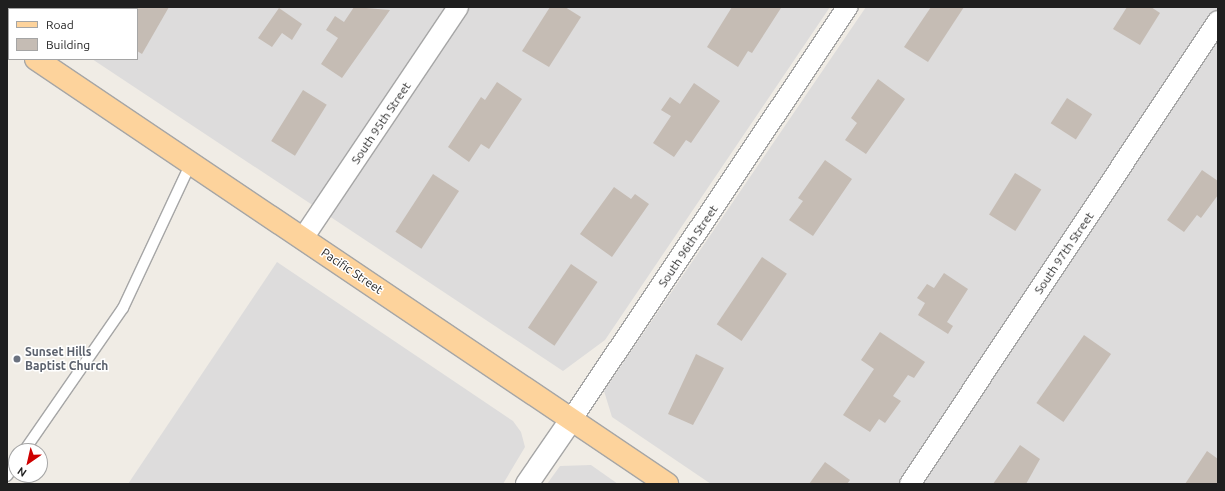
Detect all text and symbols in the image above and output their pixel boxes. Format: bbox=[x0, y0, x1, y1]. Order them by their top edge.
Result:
legend bbox=[8, 8, 138, 60]
text: Road bbox=[46, 18, 74, 31]
text: Building bbox=[46, 38, 90, 51]
street label: South 95th Street bbox=[348, 79, 414, 167]
street label: South 96th Street bbox=[655, 202, 721, 290]
street label: South 97th Street bbox=[1031, 209, 1097, 297]
street label: Pacific Street bbox=[319, 245, 385, 297]
place label: Sunset Hills Baptist Church bbox=[25, 345, 108, 373]
marker: Sunset Hills Baptist Church bbox=[12, 354, 22, 364]
north arrow bbox=[8, 443, 48, 483]
text: N bbox=[15, 465, 29, 479]

